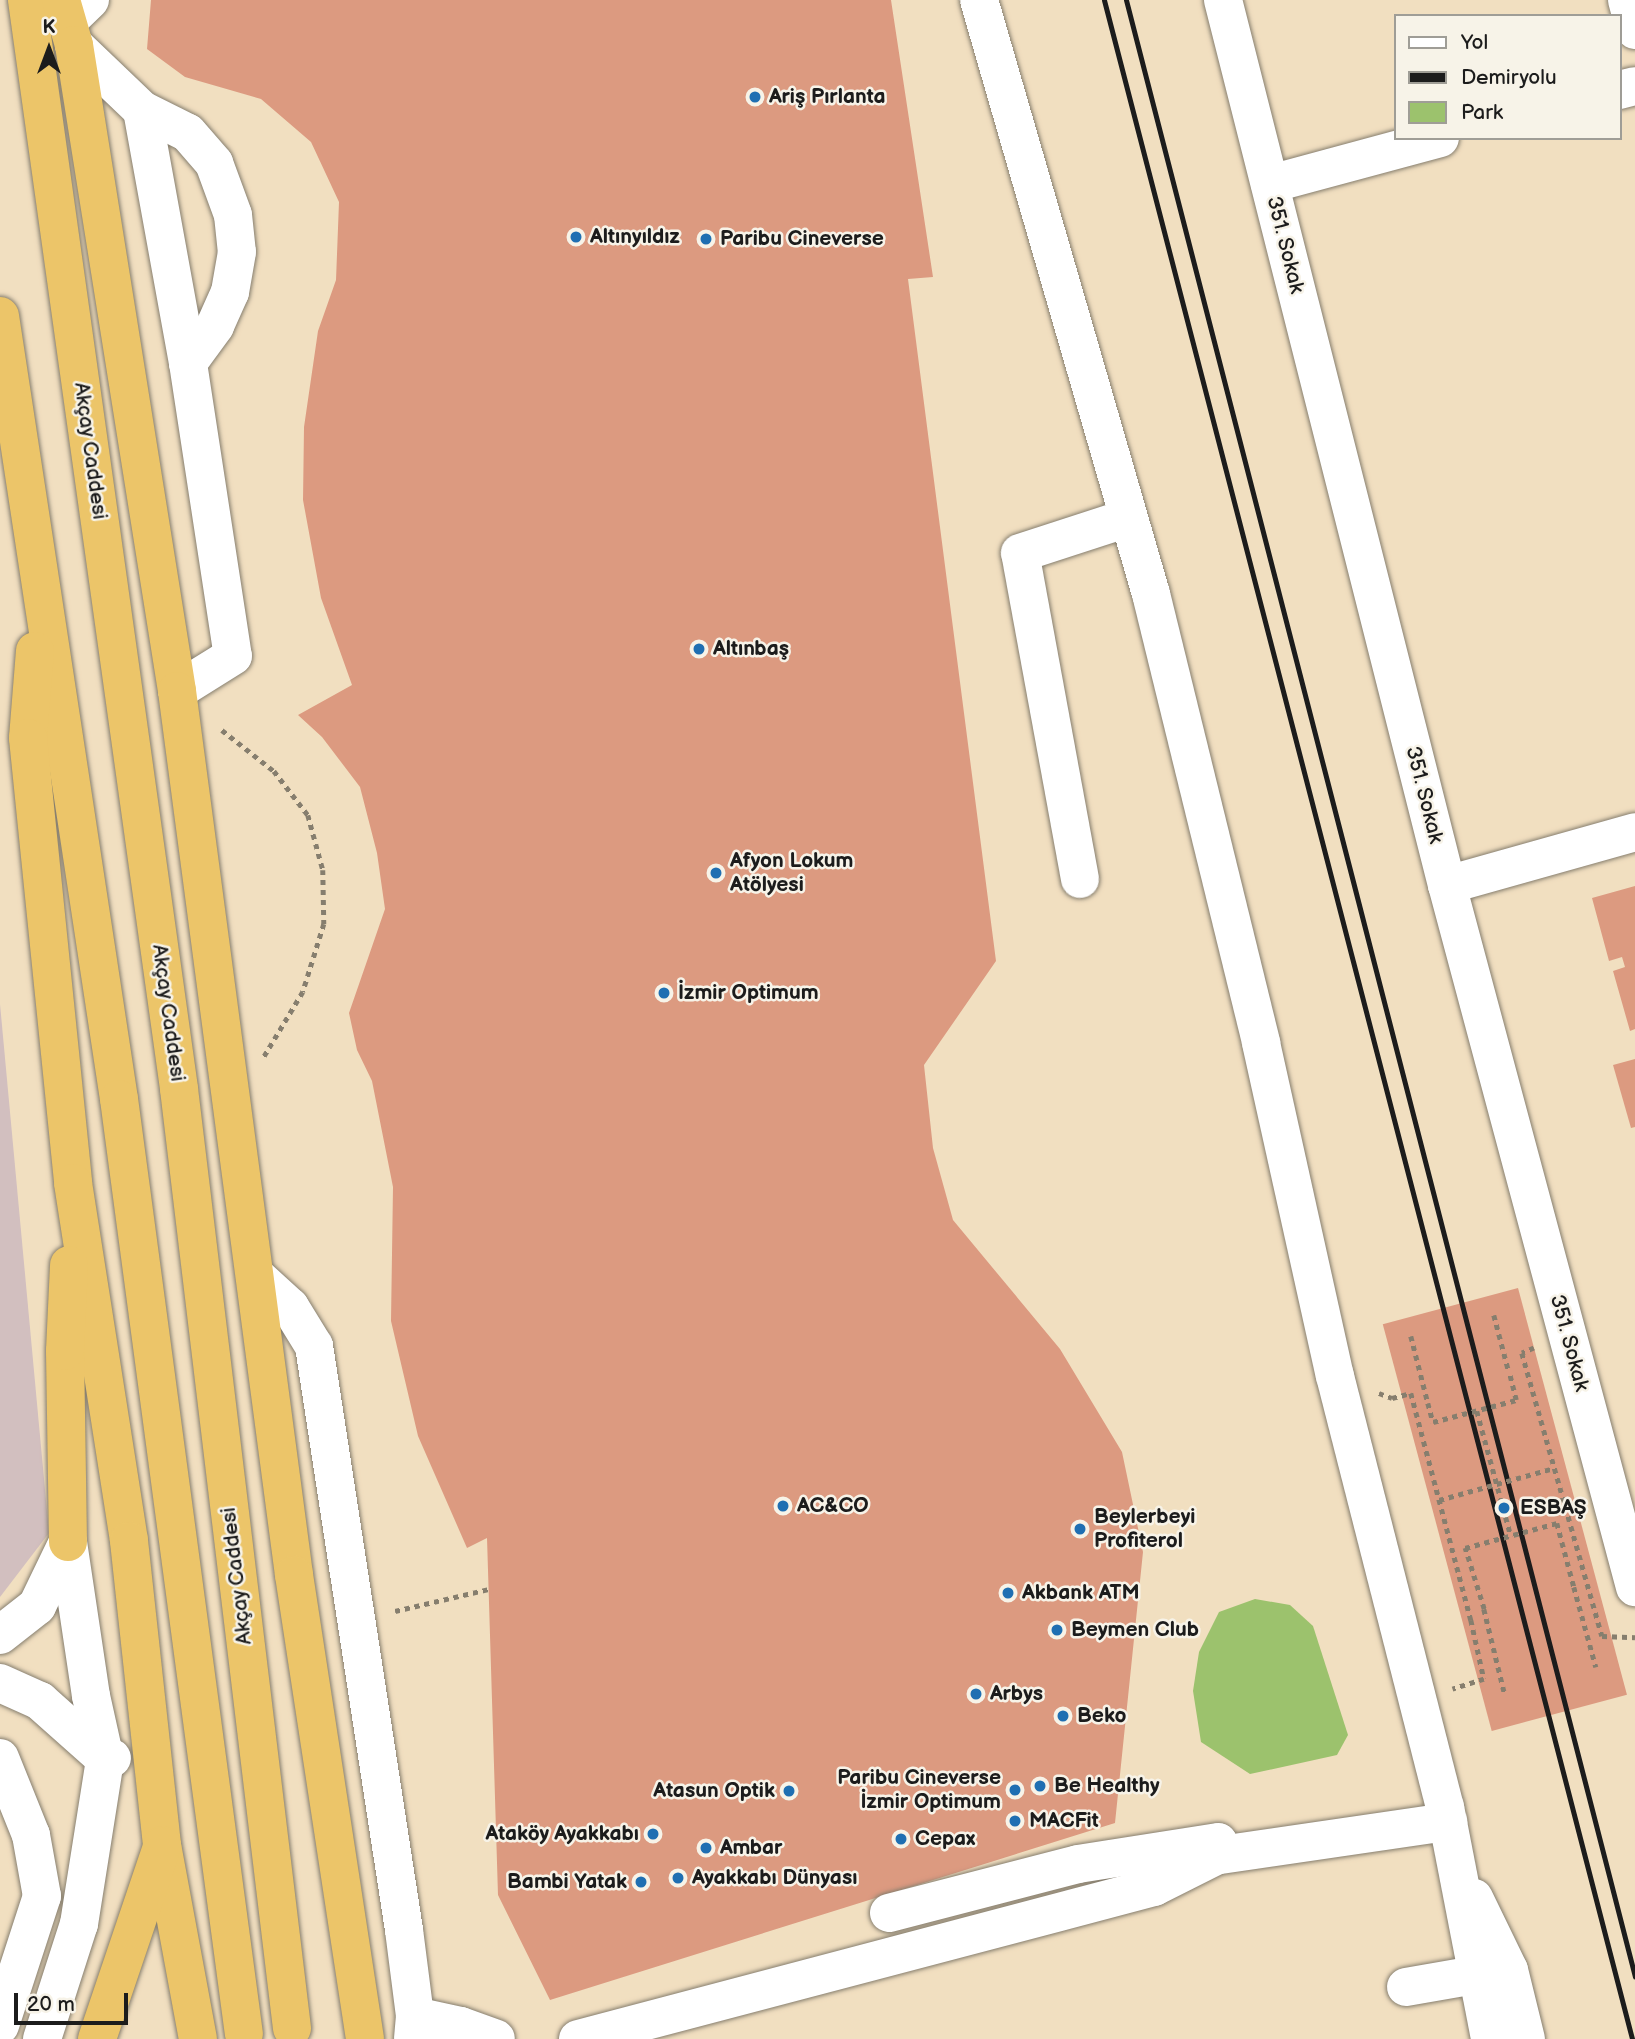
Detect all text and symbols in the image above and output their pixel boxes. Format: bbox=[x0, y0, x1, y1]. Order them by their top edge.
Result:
north arrow bbox=[14, 14, 84, 84]
legend bbox=[1394, 14, 1621, 140]
text: K bbox=[43, 16, 55, 39]
text: Yol bbox=[1461, 30, 1488, 55]
text: Demiryolu bbox=[1461, 65, 1557, 90]
place label: Ariş Pırlanta bbox=[769, 84, 886, 110]
marker: Ariş Pırlanta bbox=[747, 89, 763, 105]
text: Park bbox=[1461, 100, 1503, 125]
street label: 351. Sokak bbox=[1261, 194, 1309, 296]
place label: Altınyıldız bbox=[590, 224, 680, 250]
place label: Paribu Cineverse bbox=[720, 226, 884, 252]
marker: Altınyıldız bbox=[568, 229, 584, 245]
marker: Paribu Cineverse bbox=[698, 231, 714, 247]
street label: Akçay Caddesi bbox=[68, 380, 112, 522]
place label: Altınbaş bbox=[713, 636, 789, 662]
marker: Altınbaş bbox=[691, 641, 707, 657]
street label: 351. Sokak bbox=[1400, 744, 1448, 846]
place label: Afyon Lokum Atölyesi bbox=[730, 848, 854, 898]
marker: Afyon Lokum Atölyesi bbox=[708, 865, 724, 881]
street label: Akçay Caddesi bbox=[146, 942, 190, 1084]
place label: İzmir Optimum bbox=[678, 980, 819, 1006]
marker: İzmir Optimum bbox=[656, 985, 672, 1001]
street label: 351. Sokak bbox=[1544, 1292, 1594, 1394]
place label: AC&CO bbox=[797, 1493, 869, 1519]
place label: ESBAŞ bbox=[1520, 1495, 1587, 1521]
marker: AC&CO bbox=[775, 1498, 791, 1514]
marker: ESBAŞ bbox=[1494, 1498, 1514, 1518]
place label: Beylerbeyi Profiterol bbox=[1094, 1504, 1195, 1554]
street label: Akçay Caddesi bbox=[216, 1505, 258, 1647]
marker: Beylerbeyi Profiterol bbox=[1072, 1521, 1088, 1537]
place label: Akbank ATM bbox=[1022, 1580, 1140, 1606]
marker: Akbank ATM bbox=[1000, 1585, 1016, 1601]
place label: Beymen Club bbox=[1071, 1617, 1199, 1643]
marker: Beymen Club bbox=[1049, 1622, 1065, 1638]
place label: Arbys bbox=[990, 1681, 1043, 1707]
marker: Arbys bbox=[968, 1686, 984, 1702]
place label: Beko bbox=[1077, 1703, 1126, 1729]
marker: Beko bbox=[1055, 1708, 1071, 1724]
place label: Paribu Cineverse İzmir Optimum bbox=[837, 1765, 1001, 1815]
place label: Be Healthy bbox=[1054, 1773, 1160, 1799]
place label: Atasun Optik bbox=[653, 1778, 775, 1804]
marker: Be Healthy bbox=[1032, 1778, 1048, 1794]
marker: Paribu Cineverse İzmir Optimum bbox=[1007, 1782, 1023, 1798]
marker: Atasun Optik bbox=[781, 1783, 797, 1799]
place label: MACFit bbox=[1029, 1808, 1099, 1834]
marker: MACFit bbox=[1007, 1813, 1023, 1829]
place label: Ataköy Ayakkabı bbox=[485, 1821, 639, 1847]
marker: Ataköy Ayakkabı bbox=[645, 1826, 661, 1842]
place label: Cepax bbox=[915, 1826, 975, 1852]
marker: Cepax bbox=[893, 1831, 909, 1847]
place label: Ambar bbox=[720, 1835, 782, 1861]
marker: Ambar bbox=[698, 1840, 714, 1856]
place label: Ayakkabı Dünyası bbox=[692, 1865, 857, 1891]
place label: Bambi Yatak bbox=[507, 1869, 627, 1895]
marker: Ayakkabı Dünyası bbox=[670, 1870, 686, 1886]
marker: Bambi Yatak bbox=[633, 1874, 649, 1890]
scale bar bbox=[18, 1980, 131, 2024]
text: 20 m bbox=[27, 1992, 75, 2017]

